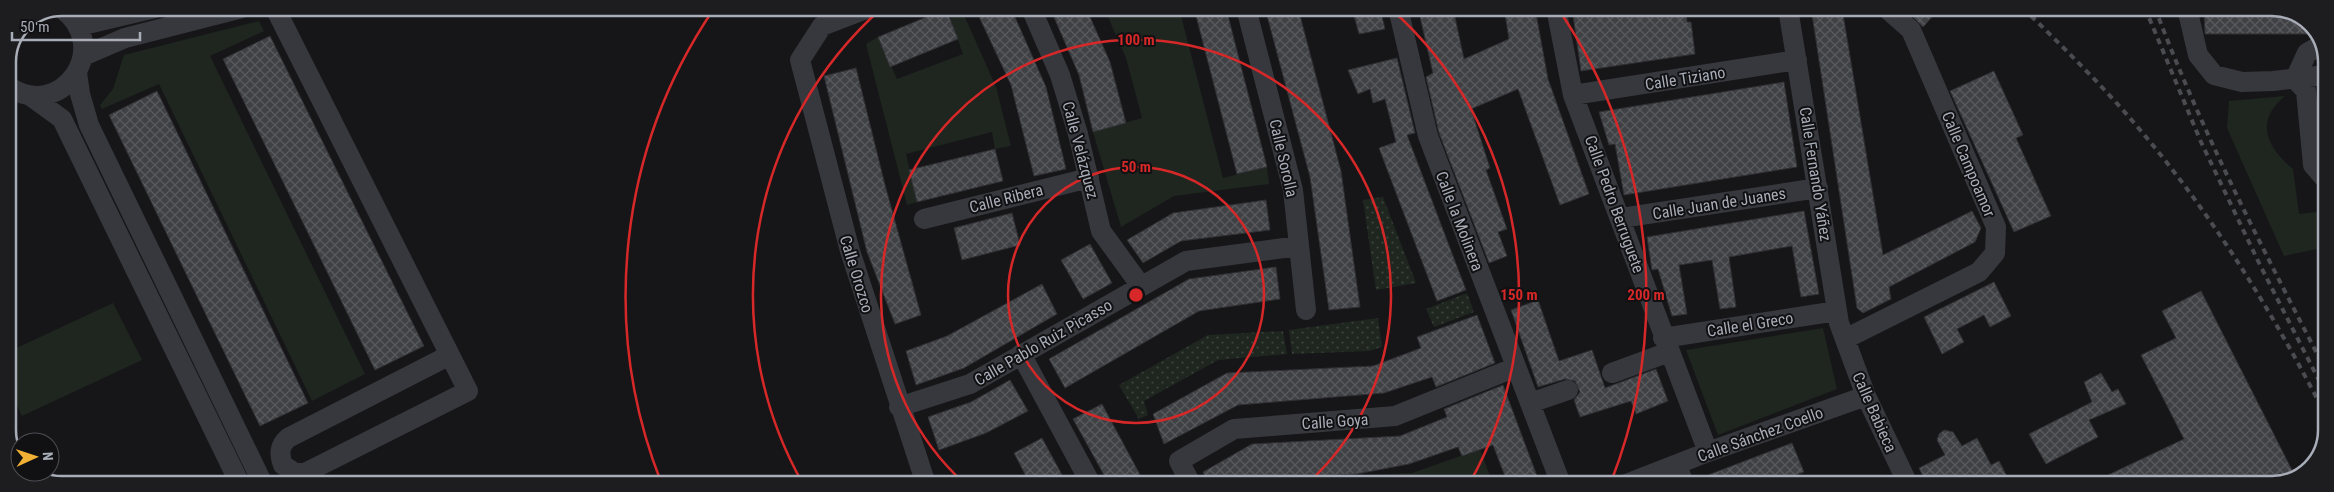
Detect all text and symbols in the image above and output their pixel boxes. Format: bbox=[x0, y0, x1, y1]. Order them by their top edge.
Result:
scale bar bbox=[12, 10, 140, 42]
text: 50 m bbox=[20, 18, 50, 36]
text: 100 m bbox=[1117, 31, 1155, 49]
street label: Calle Tiziano bbox=[1644, 63, 1727, 94]
street label: Calle Velázquez bbox=[1058, 99, 1103, 201]
street label: Calle Fernando Yáñez bbox=[1796, 106, 1836, 243]
street label: Calle Campoamor bbox=[1938, 109, 1999, 220]
street label: Calle Sorolla bbox=[1265, 117, 1302, 199]
street label: Calle Pedro Berruguete bbox=[1581, 133, 1648, 276]
text: 50 m bbox=[1121, 158, 1151, 176]
street label: Calle la Molinera bbox=[1432, 169, 1487, 274]
street label: Calle Ribera bbox=[967, 180, 1045, 217]
street label: Calle Juan de Juanes bbox=[1651, 184, 1787, 223]
street label: Calle Orozco bbox=[836, 233, 877, 315]
centre of rings bbox=[1127, 286, 1145, 304]
text: 150 m bbox=[1500, 286, 1538, 304]
text: 200 m bbox=[1627, 286, 1665, 304]
street label: Calle Pablo Ruiz Picasso bbox=[971, 295, 1115, 390]
street label: Calle el Greco bbox=[1706, 308, 1795, 341]
street label: Calle Babieca bbox=[1848, 369, 1901, 455]
street label: Calle Sánchez Coello bbox=[1695, 403, 1826, 466]
street label: Calle Goya bbox=[1301, 410, 1369, 433]
north arrow bbox=[10, 432, 60, 482]
text: N bbox=[40, 452, 56, 461]

